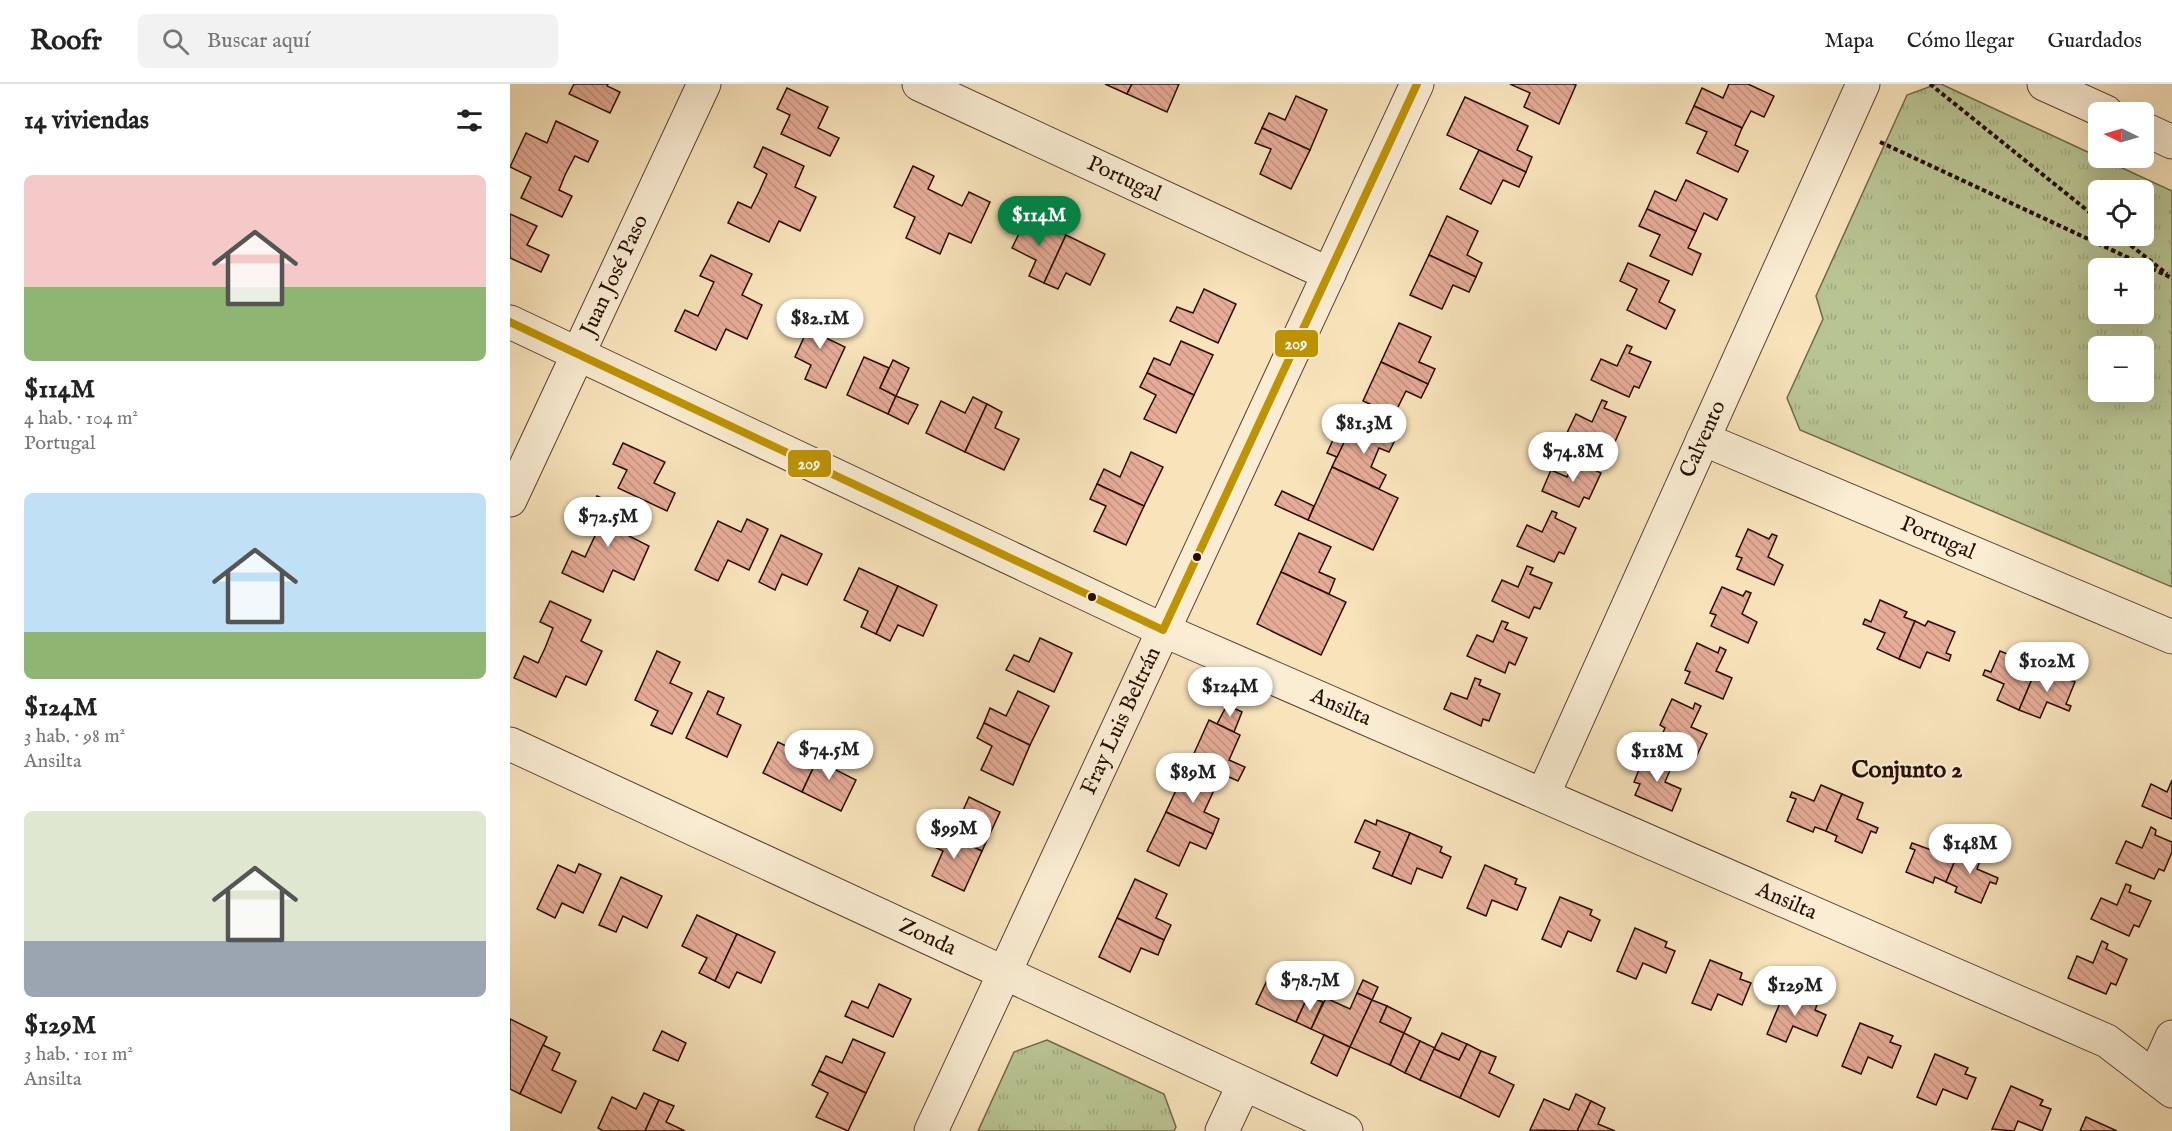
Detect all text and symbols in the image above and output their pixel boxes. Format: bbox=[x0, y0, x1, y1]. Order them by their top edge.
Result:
search box bbox=[138, 14, 558, 68]
text: Roofr bbox=[30, 24, 102, 59]
icon: search bbox=[159, 25, 192, 58]
text: Buscar aquí bbox=[207, 27, 310, 55]
text: Mapa bbox=[1825, 28, 1874, 55]
text: Cómo llegar bbox=[1907, 28, 2014, 55]
text: Guardados bbox=[2047, 28, 2142, 55]
north arrow bbox=[2088, 102, 2154, 168]
map controls bbox=[2088, 102, 2154, 402]
text: 14 viviendas bbox=[24, 104, 149, 137]
icon: filters bbox=[453, 104, 486, 137]
street label: Portugal bbox=[1082, 150, 1166, 208]
button: locate bbox=[2088, 180, 2154, 246]
pin: $114M bbox=[997, 196, 1081, 247]
text: $114M bbox=[1012, 203, 1066, 228]
street label: Juan José Paso bbox=[573, 210, 655, 343]
icon: home bbox=[201, 214, 309, 322]
button: + bbox=[2088, 258, 2154, 324]
pin: $82.1M bbox=[771, 299, 869, 350]
text: $82.1M bbox=[791, 306, 849, 331]
line badge: 209 bbox=[1274, 329, 1319, 358]
text: 209 bbox=[1285, 335, 1307, 355]
button: − bbox=[2088, 336, 2154, 402]
text: $114M bbox=[24, 373, 95, 406]
street label: Calvento bbox=[1674, 396, 1733, 482]
pin: $81.3M bbox=[1315, 404, 1413, 455]
text: 4 hab. · 104 m² bbox=[24, 406, 138, 431]
text: $81.3M bbox=[1336, 411, 1392, 436]
text: Portugal bbox=[24, 431, 95, 456]
pin: $74.8M bbox=[1524, 432, 1622, 483]
text: $74.8M bbox=[1542, 439, 1604, 464]
line badge: 209 bbox=[787, 449, 832, 478]
text: 209 bbox=[798, 455, 820, 475]
pin: $72.5M bbox=[559, 497, 657, 548]
text: $72.5M bbox=[578, 504, 638, 529]
street label: Portugal bbox=[1896, 510, 1980, 566]
icon: home bbox=[201, 532, 309, 640]
unlabelled marker bbox=[1191, 551, 1203, 563]
unlabelled marker bbox=[1086, 591, 1098, 603]
street label: Fray Luis Beltrán bbox=[1075, 642, 1168, 799]
pin: $102M bbox=[2005, 642, 2089, 693]
text: $102M bbox=[2019, 649, 2075, 674]
pin: $124M bbox=[1188, 667, 1272, 718]
text: $124M bbox=[1202, 674, 1258, 699]
street label: Ansilta bbox=[1305, 682, 1376, 733]
text: $124M bbox=[24, 691, 97, 724]
text: 3 hab. · 98 m² bbox=[24, 724, 125, 749]
pin: $74.5M bbox=[780, 730, 878, 781]
pin: $118M bbox=[1615, 732, 1699, 783]
text: $74.5M bbox=[799, 737, 859, 762]
text: $118M bbox=[1631, 739, 1683, 764]
text: Ansilta bbox=[24, 749, 82, 774]
pin: $89M bbox=[1157, 753, 1229, 804]
district label: Conjunto 2 bbox=[1851, 755, 1963, 786]
text: $89M bbox=[1170, 760, 1216, 785]
pin: $99M bbox=[918, 809, 990, 860]
text: $99M bbox=[930, 816, 978, 841]
pin: $148M bbox=[1928, 824, 2012, 875]
text: $148M bbox=[1943, 831, 1997, 856]
icon: home bbox=[201, 850, 309, 958]
street label: Ansilta bbox=[1751, 876, 1822, 927]
street label: Zonda bbox=[894, 912, 961, 963]
pin: $78.7M bbox=[1261, 961, 1359, 1012]
pin: $129M bbox=[1753, 966, 1837, 1017]
text: $78.7M bbox=[1280, 968, 1340, 993]
text: $129M bbox=[1767, 973, 1823, 998]
text: $129M bbox=[24, 1009, 96, 1042]
text: 3 hab. · 101 m² bbox=[24, 1042, 133, 1067]
text: Ansilta bbox=[24, 1067, 82, 1092]

